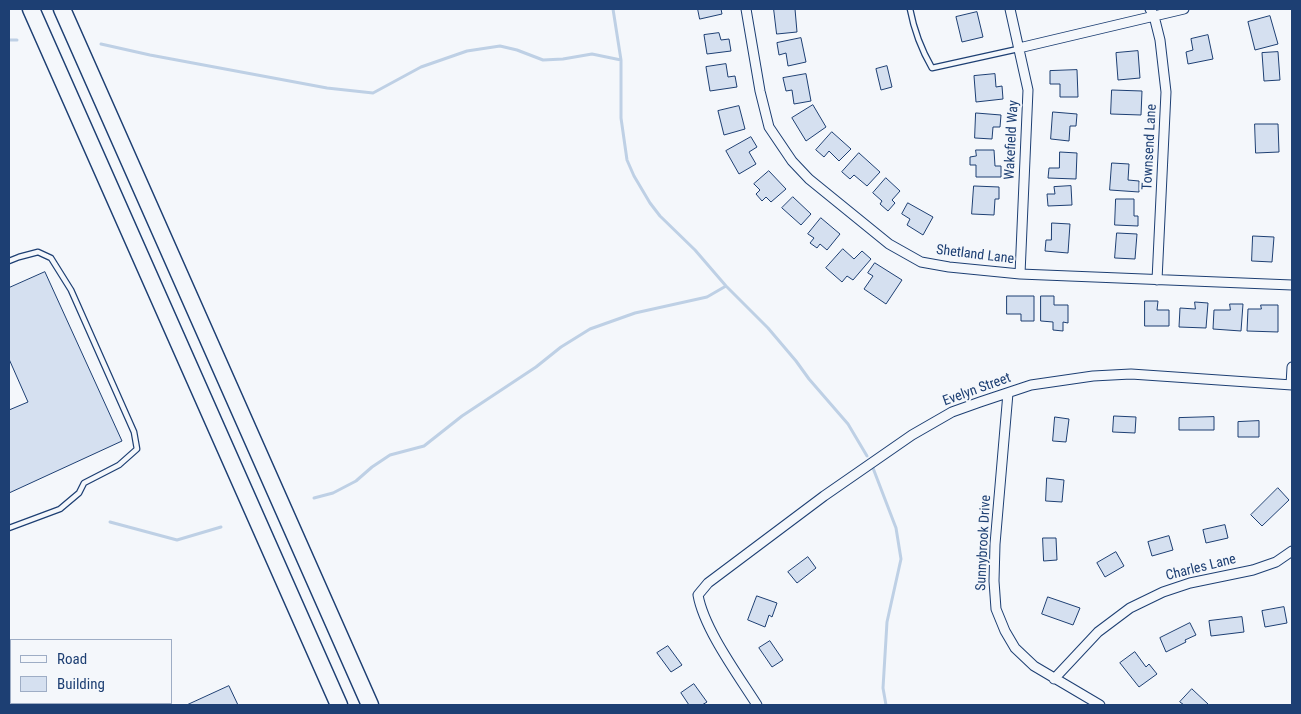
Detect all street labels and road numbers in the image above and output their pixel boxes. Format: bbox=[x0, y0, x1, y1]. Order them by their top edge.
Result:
street label: Wakefield Way bbox=[1002, 100, 1022, 180]
street label: Townsend Lane bbox=[1139, 104, 1161, 190]
street label: Shetland Lane bbox=[935, 242, 1015, 268]
street label: Evelyn Street bbox=[941, 370, 1013, 410]
street label: Sunnybrook Drive bbox=[973, 495, 995, 591]
street label: Charles Lane bbox=[1164, 551, 1238, 585]

